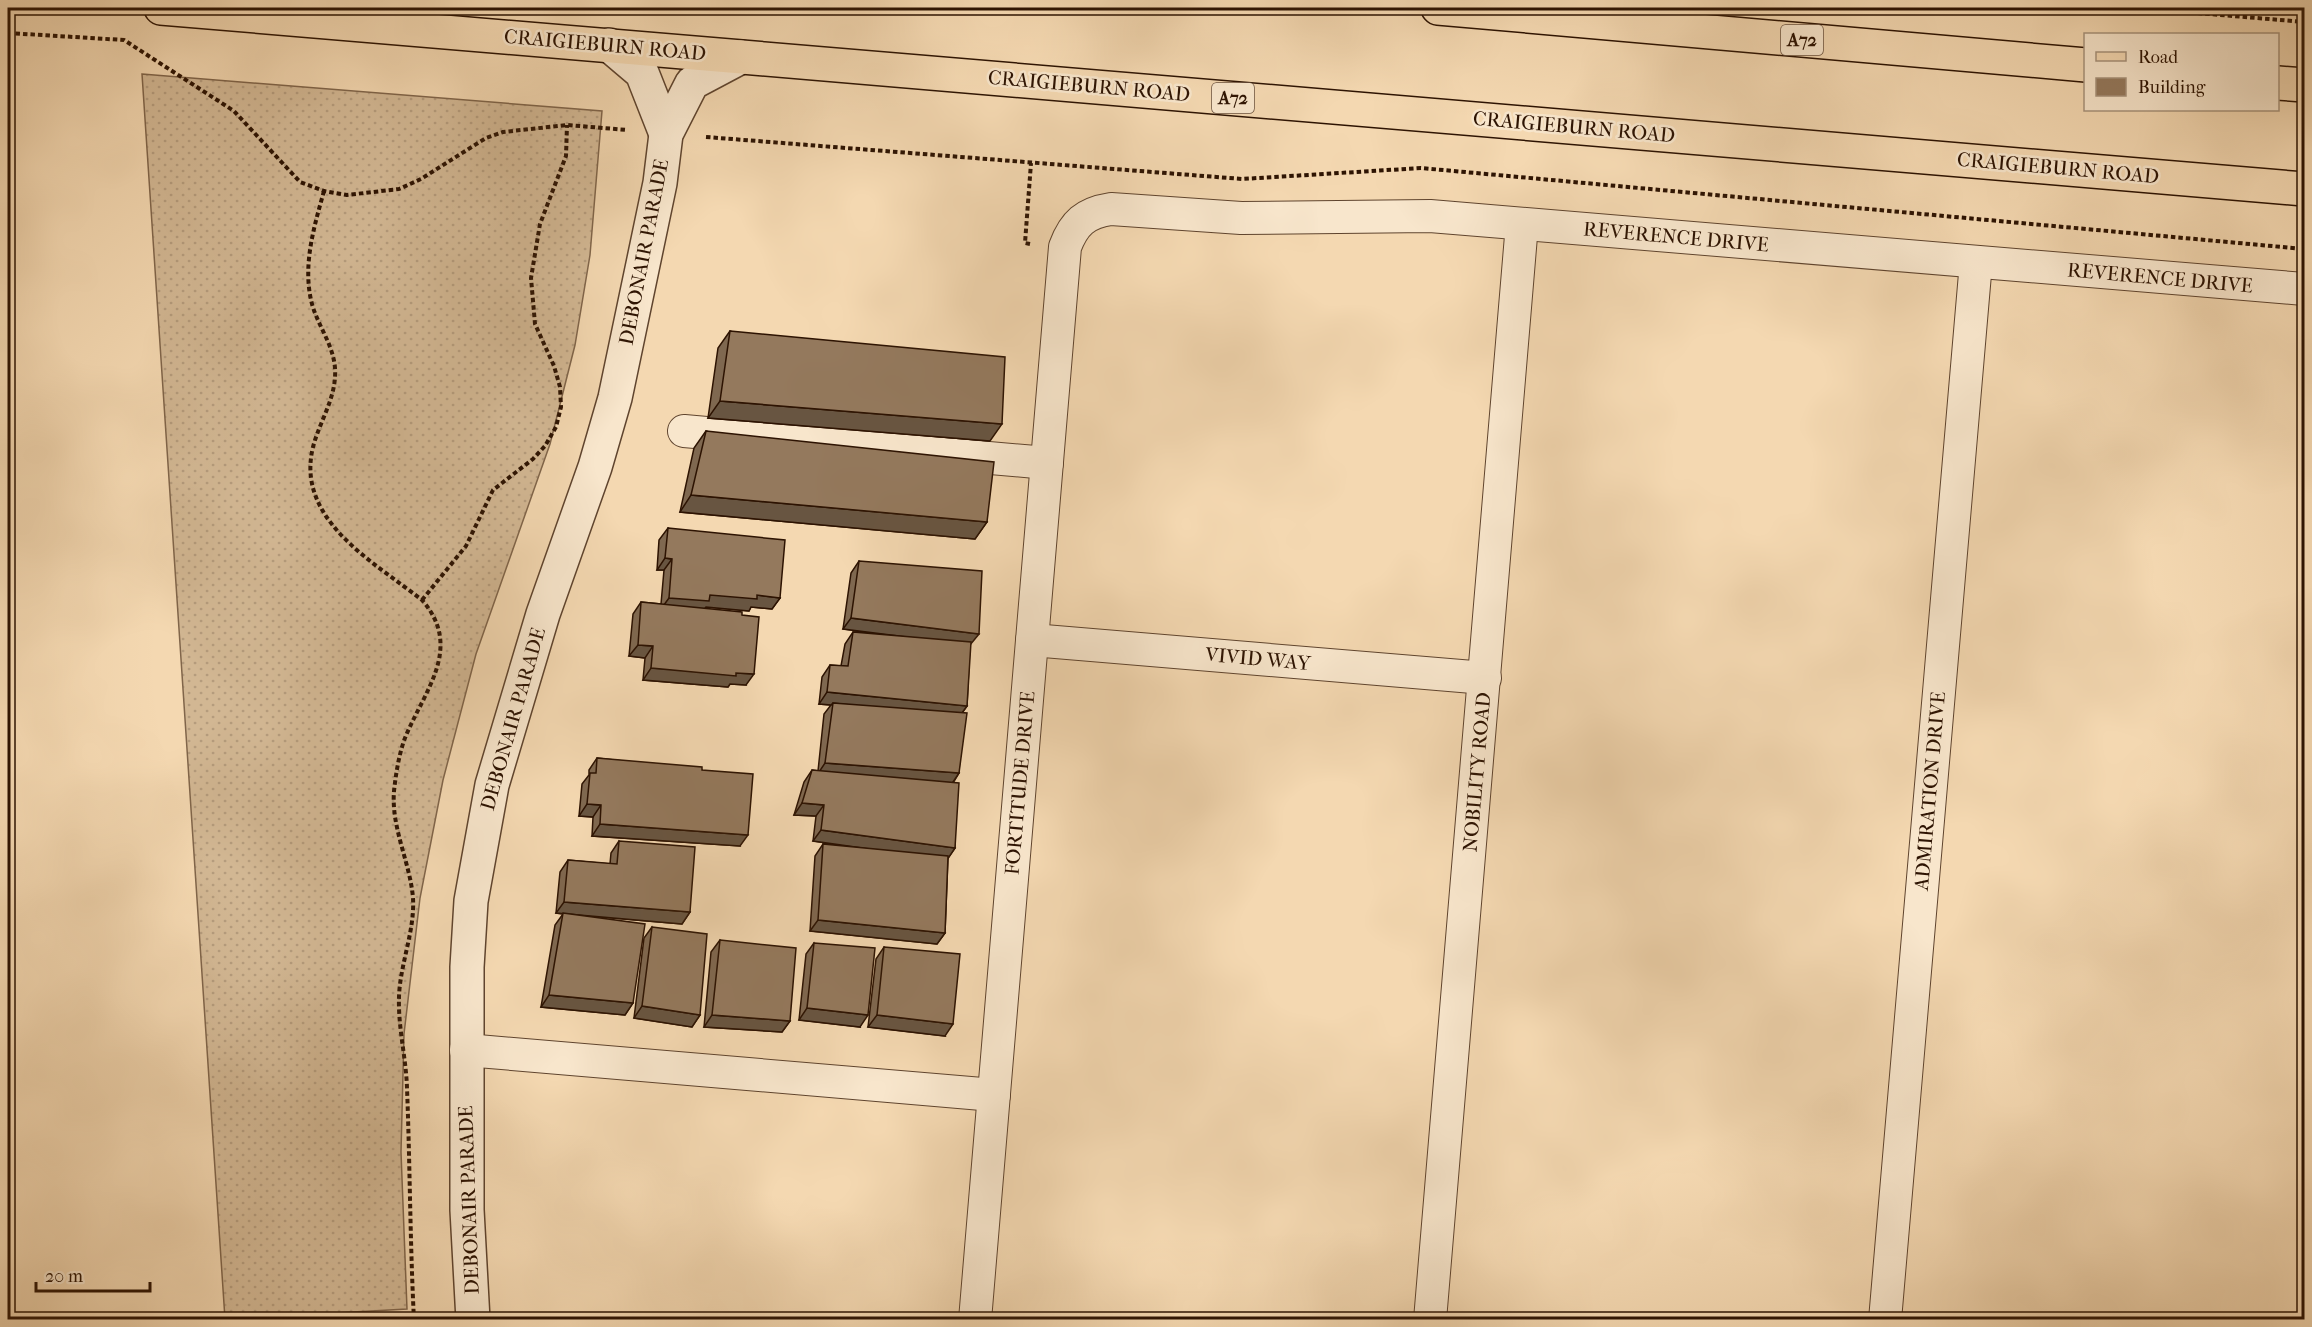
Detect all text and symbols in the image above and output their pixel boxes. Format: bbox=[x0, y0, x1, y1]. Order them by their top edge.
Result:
street label: CRAIGIEBURN ROAD bbox=[503, 25, 707, 65]
road number: A72 bbox=[1781, 25, 1823, 55]
legend bbox=[2084, 33, 2279, 111]
text: Road bbox=[2138, 47, 2178, 68]
street label: CRAIGIEBURN ROAD bbox=[987, 66, 1191, 106]
text: Building bbox=[2138, 77, 2206, 98]
road number: A72 bbox=[1212, 83, 1254, 113]
street label: CRAIGIEBURN ROAD bbox=[1472, 107, 1676, 147]
street label: CRAIGIEBURN ROAD bbox=[1956, 148, 2160, 188]
street label: DEBONAIR PARADE bbox=[615, 157, 673, 347]
street label: REVERENCE DRIVE bbox=[1582, 217, 1770, 257]
street label: REVERENCE DRIVE bbox=[2066, 258, 2254, 298]
street label: DEBONAIR PARADE bbox=[476, 625, 550, 813]
street label: VIVID WAY bbox=[1203, 643, 1313, 675]
street label: FORTITUDE DRIVE bbox=[1000, 690, 1040, 876]
street label: NOBILITY ROAD bbox=[1459, 691, 1495, 853]
street label: ADMIRATION DRIVE bbox=[1910, 691, 1950, 892]
street label: DEBONAIR PARADE bbox=[454, 1105, 484, 1295]
scale bar bbox=[36, 1255, 150, 1293]
text: 20 m bbox=[45, 1266, 83, 1287]

